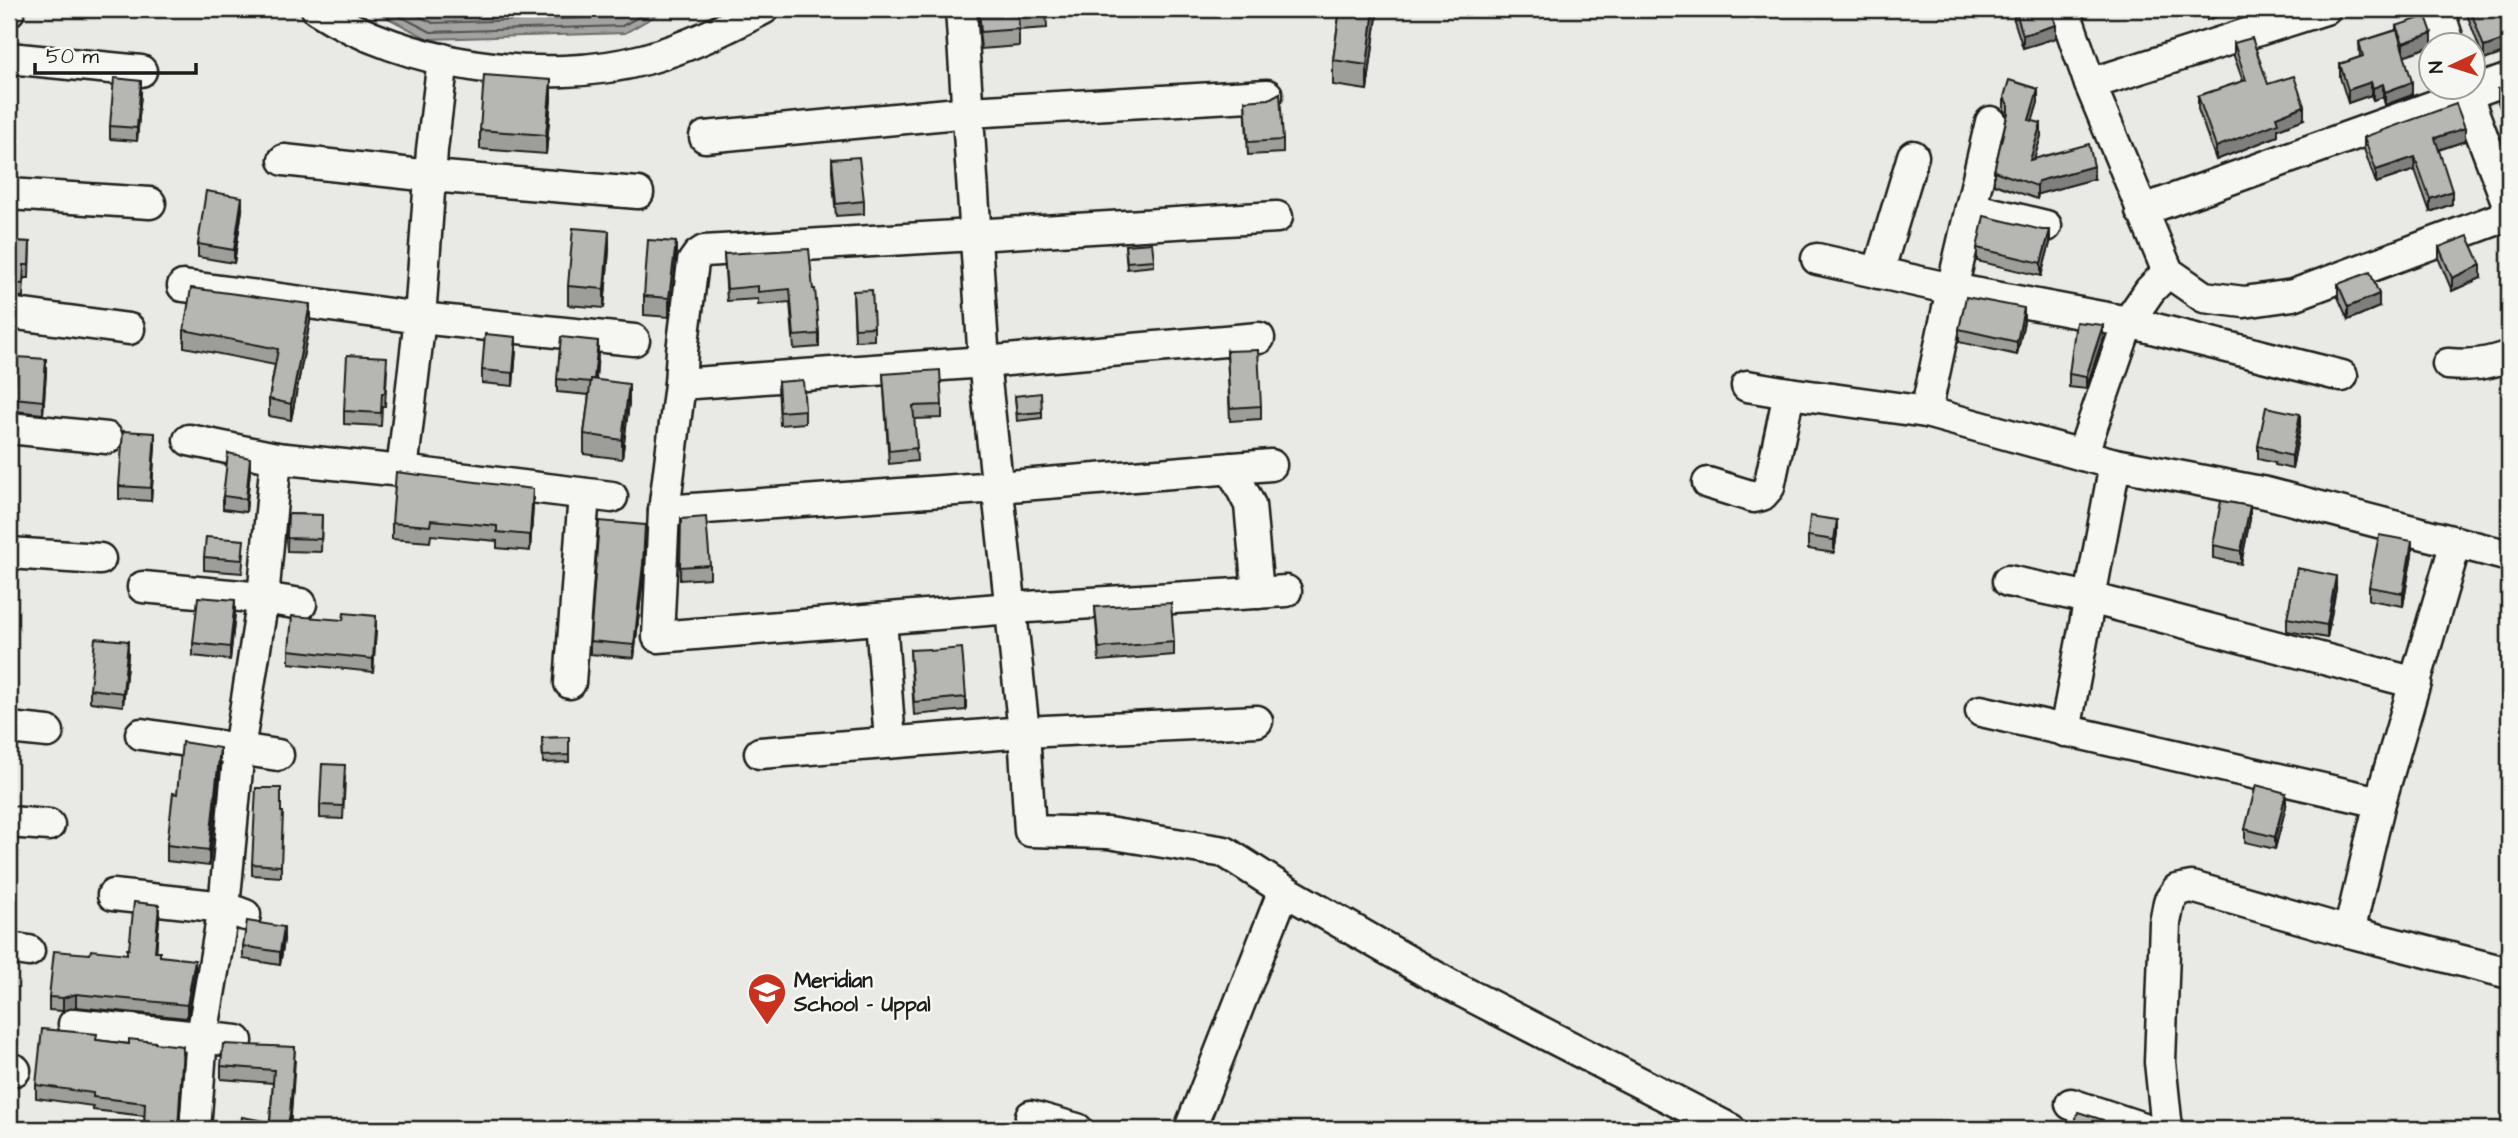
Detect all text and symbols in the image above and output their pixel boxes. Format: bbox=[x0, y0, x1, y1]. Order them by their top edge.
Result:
scale bar bbox=[35, 32, 196, 76]
north arrow bbox=[2416, 32, 2486, 102]
text: 50 m bbox=[46, 42, 100, 71]
text: N bbox=[2423, 60, 2450, 74]
place label: Meridian School - Uppal bbox=[793, 966, 931, 1020]
school or university icon: Meridian School - Uppal bbox=[746, 971, 788, 1026]

